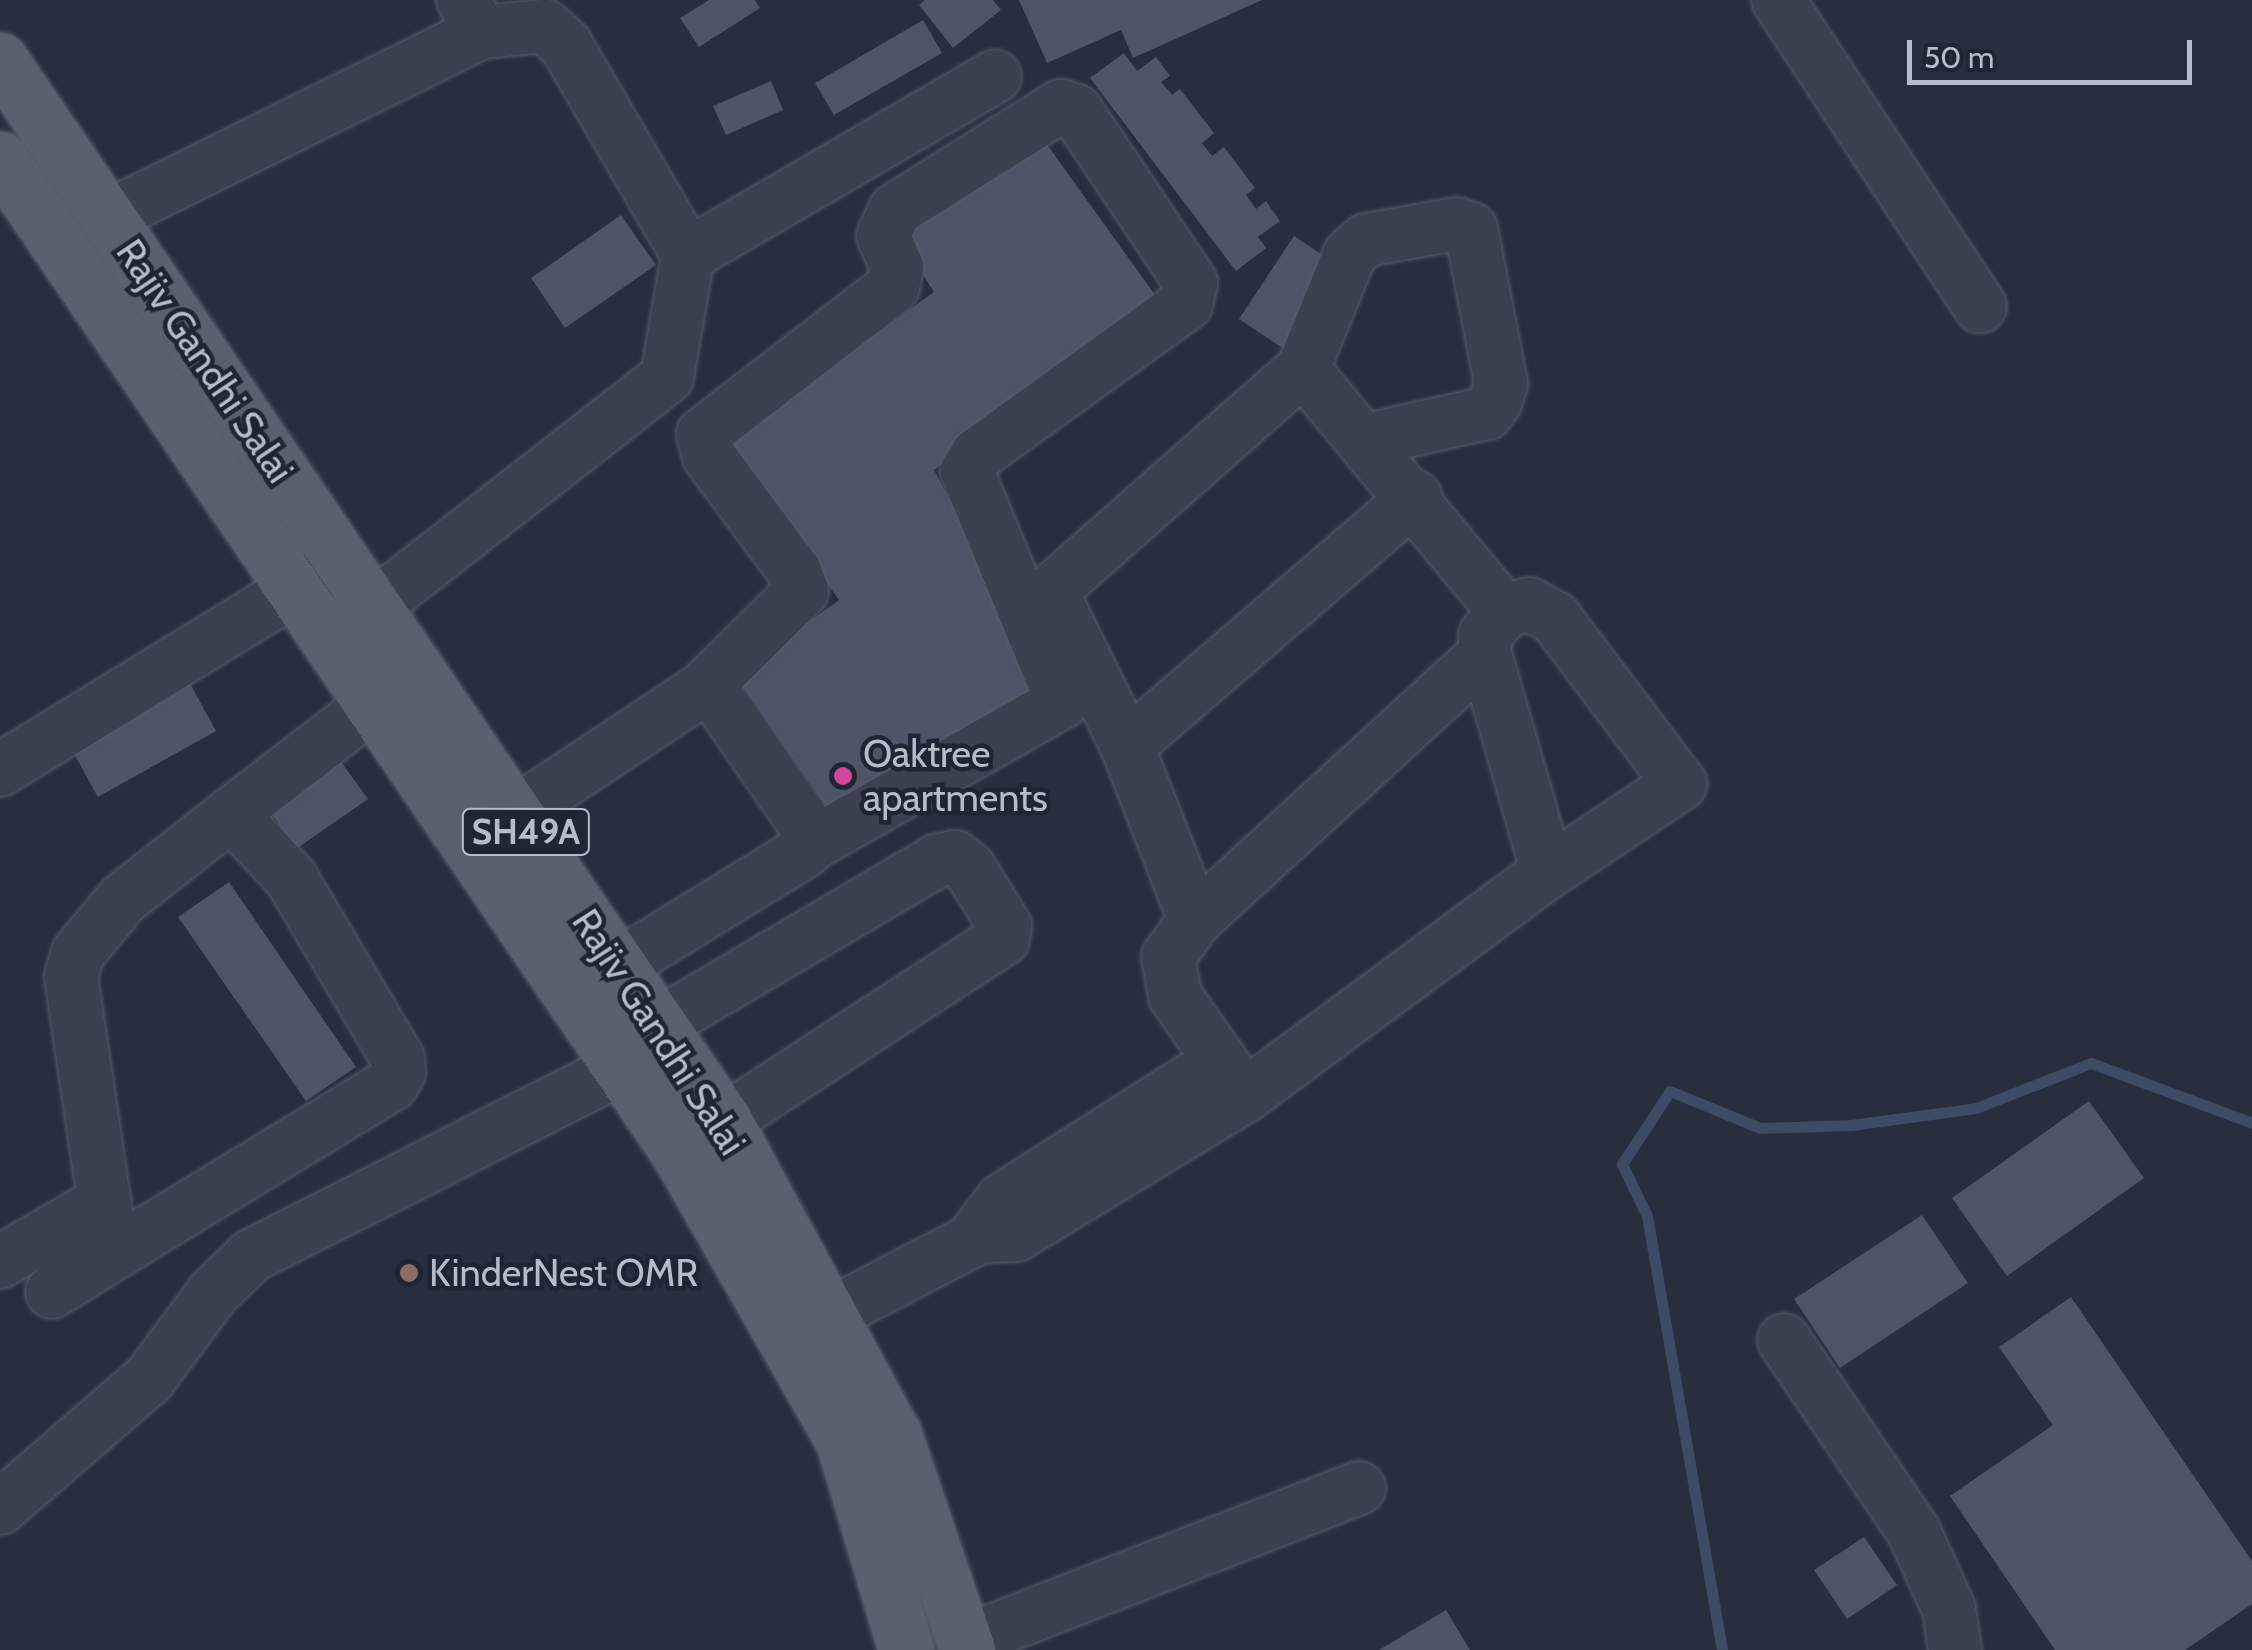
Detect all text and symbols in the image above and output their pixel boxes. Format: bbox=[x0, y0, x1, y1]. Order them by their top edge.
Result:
scale bar bbox=[1912, 20, 2197, 82]
text: 50 m bbox=[1924, 39, 1994, 76]
street label: Rajiv Gandhi Salai bbox=[107, 231, 303, 491]
place label: Oaktree apartments bbox=[863, 731, 1048, 821]
marker: Oaktree apartments bbox=[832, 765, 854, 787]
road number: SH49A bbox=[461, 802, 591, 862]
street label: Rajiv Gandhi Salai bbox=[563, 901, 755, 1163]
place label: KinderNest OMR bbox=[429, 1250, 698, 1296]
marker: KinderNest OMR bbox=[398, 1262, 420, 1284]

